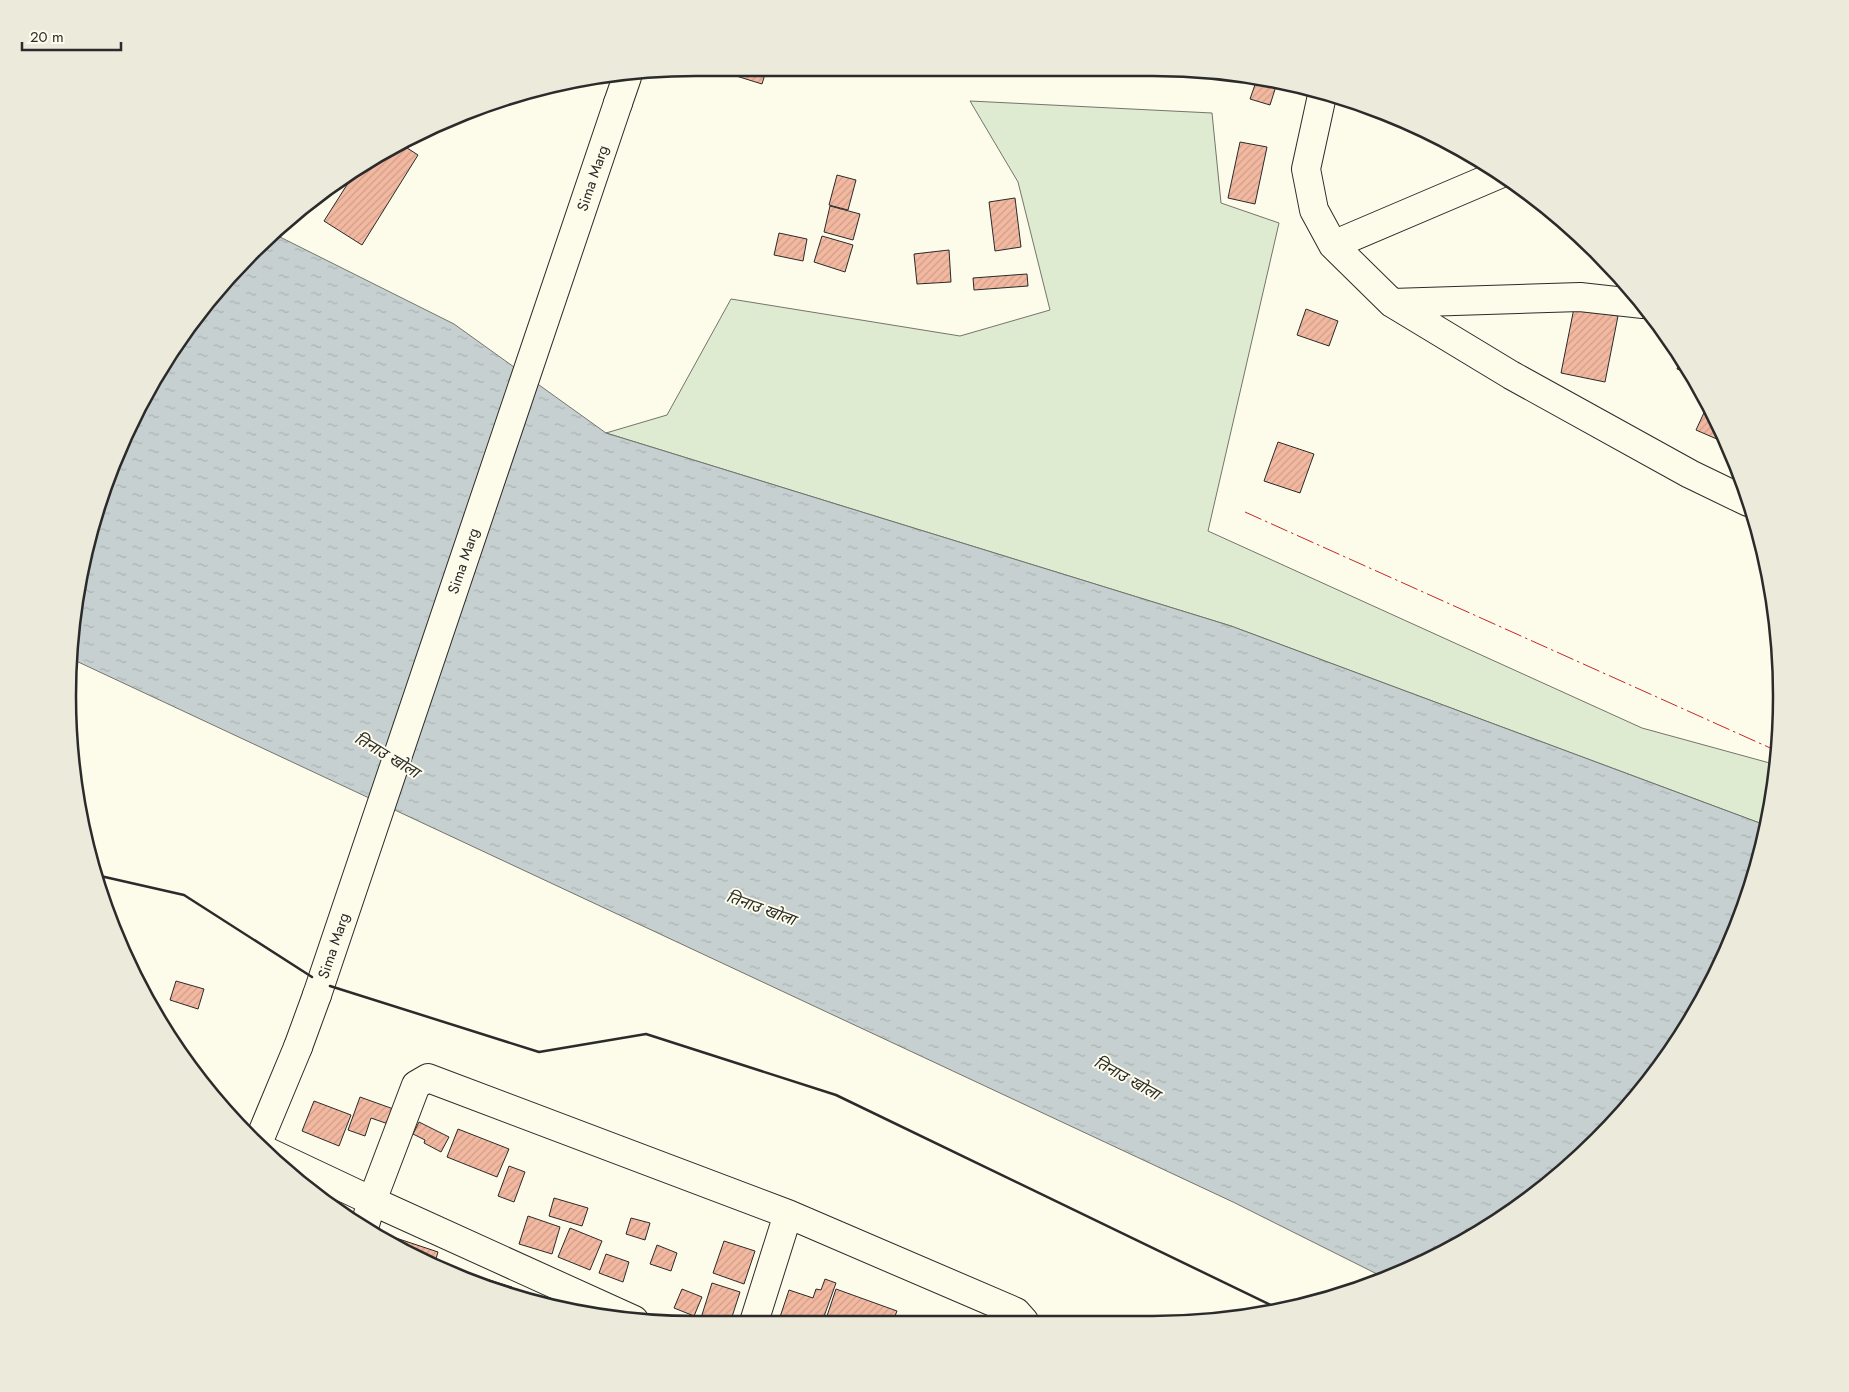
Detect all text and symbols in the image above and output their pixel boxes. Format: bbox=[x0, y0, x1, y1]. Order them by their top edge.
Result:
scale bar bbox=[22, 20, 121, 52]
text: 20 m bbox=[30, 26, 64, 48]
street label: Sima Marg bbox=[571, 142, 614, 214]
street label: Sima Marg bbox=[442, 525, 485, 597]
water label: तिनाउ खोला bbox=[350, 727, 426, 785]
water label: तिनाउ खोला bbox=[723, 885, 801, 932]
street label: Sima Marg bbox=[312, 910, 355, 982]
water label: तिनाउ खोला bbox=[1090, 1050, 1167, 1107]

